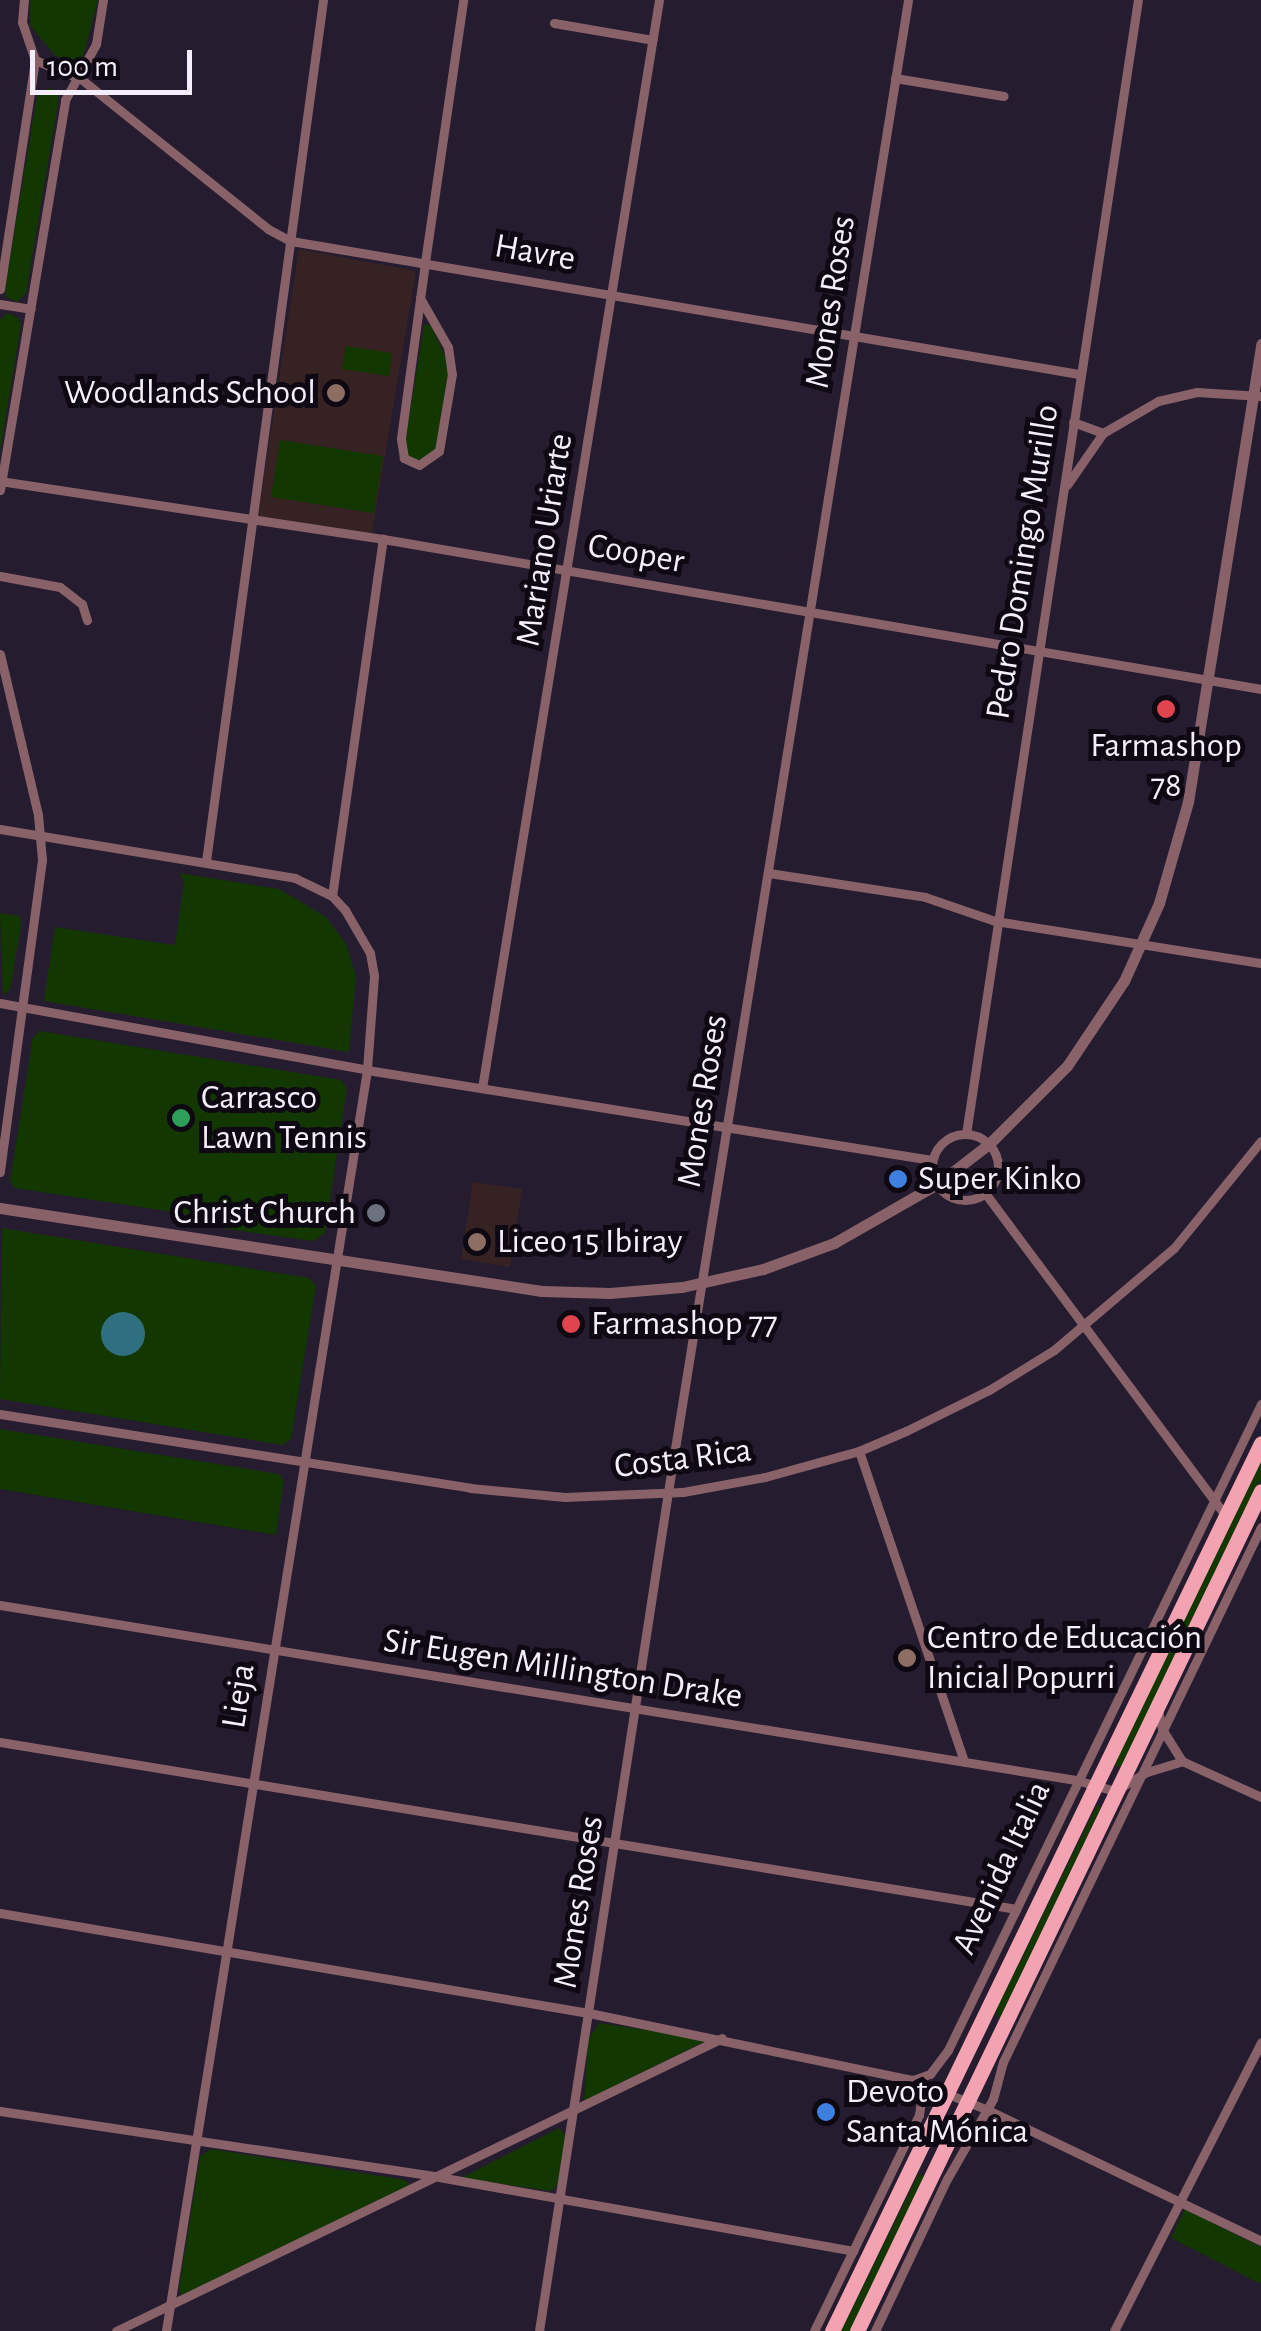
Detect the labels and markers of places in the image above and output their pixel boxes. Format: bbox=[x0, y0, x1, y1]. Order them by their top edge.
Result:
place label: Woodlands School bbox=[64, 372, 316, 414]
marker: Woodlands School bbox=[325, 382, 347, 404]
marker: Farmashop 78 bbox=[1155, 698, 1177, 720]
place label: Farmashop 78 bbox=[1090, 725, 1242, 807]
place label: Carrasco Lawn Tennis bbox=[201, 1077, 367, 1159]
marker: Carrasco Lawn Tennis bbox=[170, 1107, 192, 1129]
place label: Super Kinko bbox=[918, 1158, 1082, 1200]
marker: Super Kinko bbox=[887, 1168, 909, 1190]
place label: Christ Church bbox=[173, 1192, 356, 1234]
marker: Christ Church bbox=[365, 1202, 387, 1224]
place label: Liceo 15 Ibiray bbox=[497, 1221, 682, 1263]
marker: Liceo 15 Ibiray bbox=[466, 1231, 488, 1253]
place label: Farmashop 77 bbox=[591, 1303, 778, 1345]
marker: Farmashop 77 bbox=[560, 1313, 582, 1335]
place label: Centro de Educación Inicial Popurri bbox=[927, 1617, 1202, 1699]
marker: Centro de Educación Inicial Popurri bbox=[896, 1647, 918, 1669]
place label: Devoto Santa Mónica bbox=[846, 2071, 1028, 2153]
marker: Devoto Santa Mónica bbox=[815, 2101, 837, 2123]

